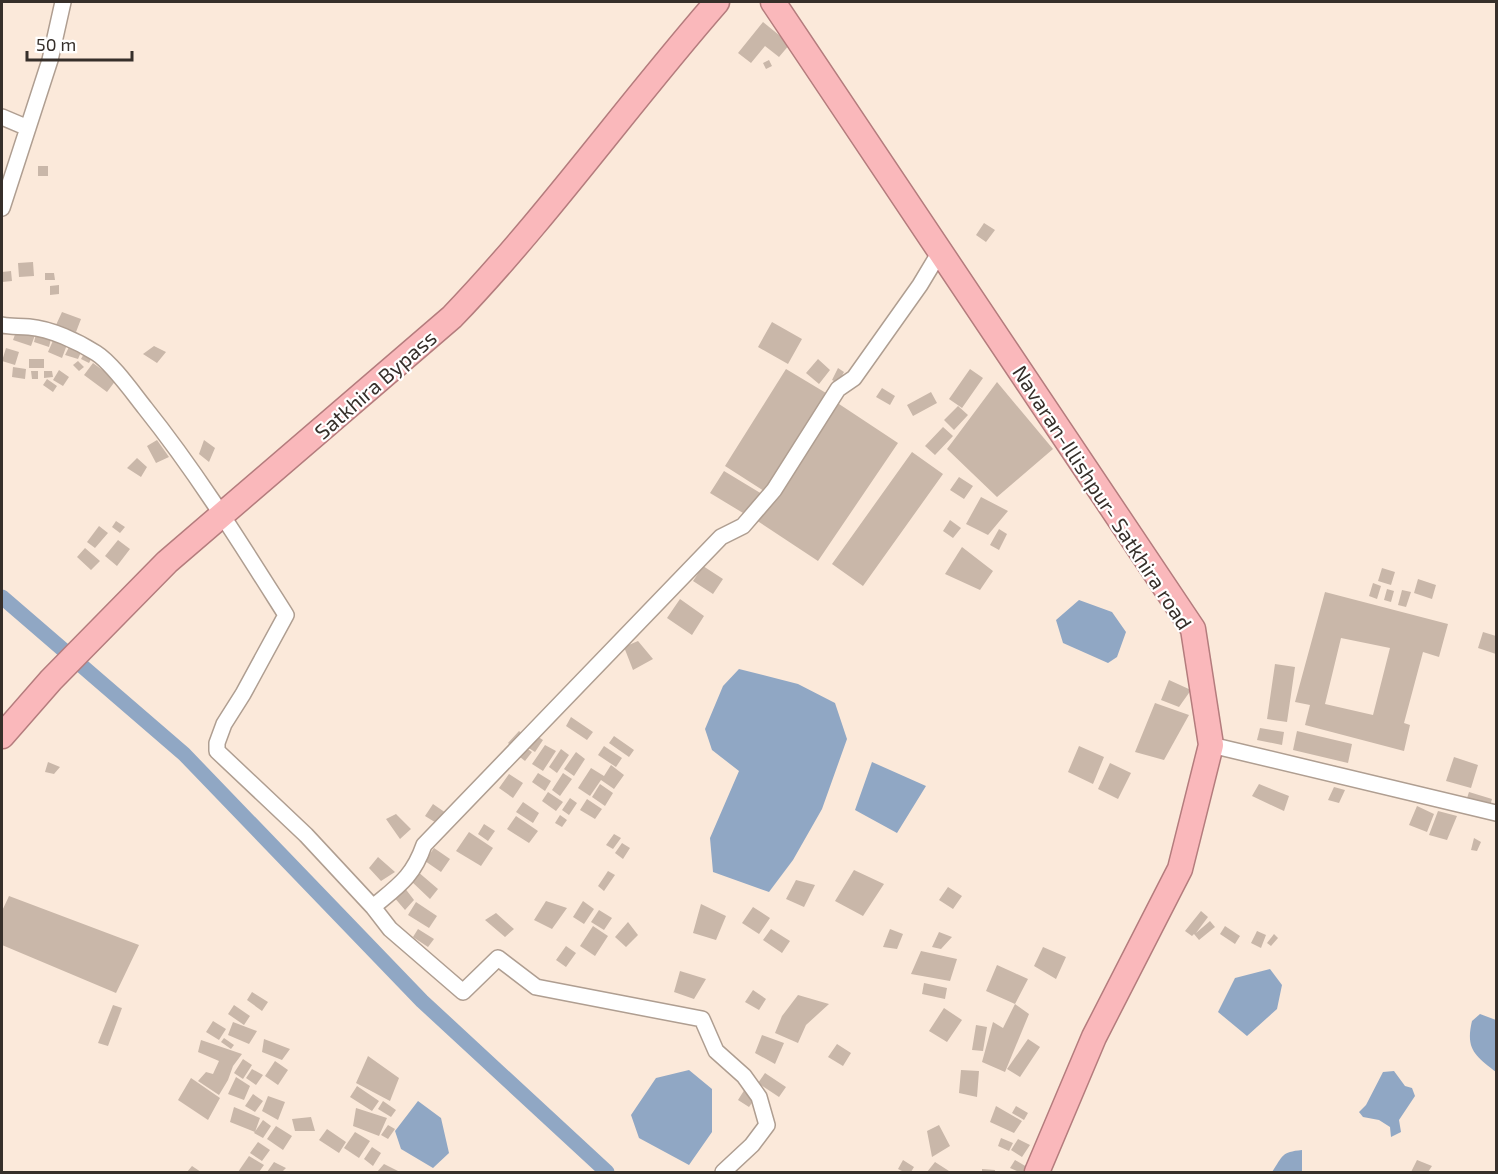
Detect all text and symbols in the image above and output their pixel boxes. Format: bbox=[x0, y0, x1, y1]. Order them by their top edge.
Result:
scale bar bbox=[27, 24, 132, 62]
text: 50 m bbox=[36, 33, 76, 55]
street label: Satkhira Bypass bbox=[309, 324, 441, 444]
street label: Navaran-Illishpur- Satkhira road bbox=[1008, 360, 1198, 634]

